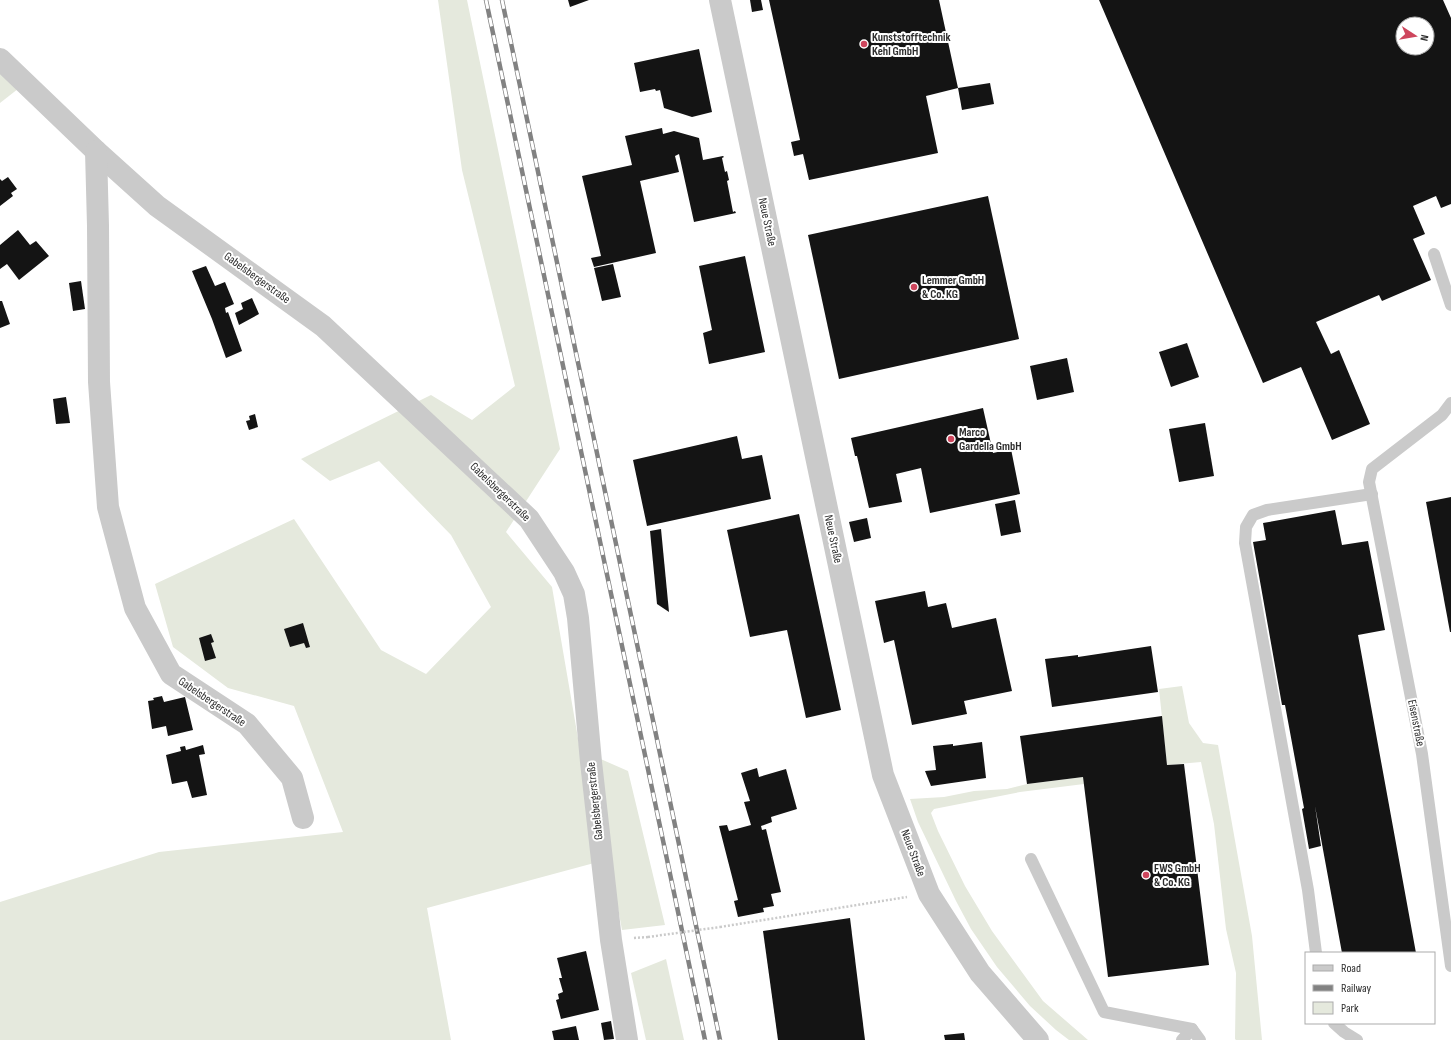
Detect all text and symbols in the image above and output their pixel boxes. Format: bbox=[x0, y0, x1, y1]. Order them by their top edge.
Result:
north arrow bbox=[1395, 16, 1435, 56]
place label: Kunststofftechnik Kehl GmbH bbox=[872, 30, 951, 59]
text: N bbox=[1417, 34, 1431, 42]
marker: Kunststofftechnik Kehl GmbH bbox=[859, 39, 869, 49]
street label: Neue Straße bbox=[755, 196, 779, 248]
street label: Gabelsbergerstraße bbox=[221, 249, 293, 307]
place label: Lemmer GmbH & Co. KG bbox=[922, 273, 984, 302]
marker: Lemmer GmbH & Co. KG bbox=[909, 282, 919, 292]
place label: Marco Gardella GmbH bbox=[959, 425, 1022, 454]
marker: Marco Gardella GmbH bbox=[946, 434, 956, 444]
street label: Gabelsbergerstraße bbox=[467, 459, 534, 525]
street label: Neue Straße bbox=[821, 513, 845, 565]
street label: Gabelsbergerstraße bbox=[175, 674, 249, 730]
street label: Eisenstraße bbox=[1404, 698, 1428, 748]
street label: Gabelsbergerstraße bbox=[583, 761, 607, 841]
street label: Neue Straße bbox=[897, 827, 929, 879]
place label: FWS GmbH & Co. KG bbox=[1154, 861, 1201, 890]
marker: FWS GmbH & Co. KG bbox=[1141, 870, 1151, 880]
legend bbox=[1305, 952, 1435, 1024]
text: Road bbox=[1341, 961, 1361, 976]
text: Railway bbox=[1341, 981, 1372, 996]
text: Park bbox=[1341, 1001, 1359, 1016]

